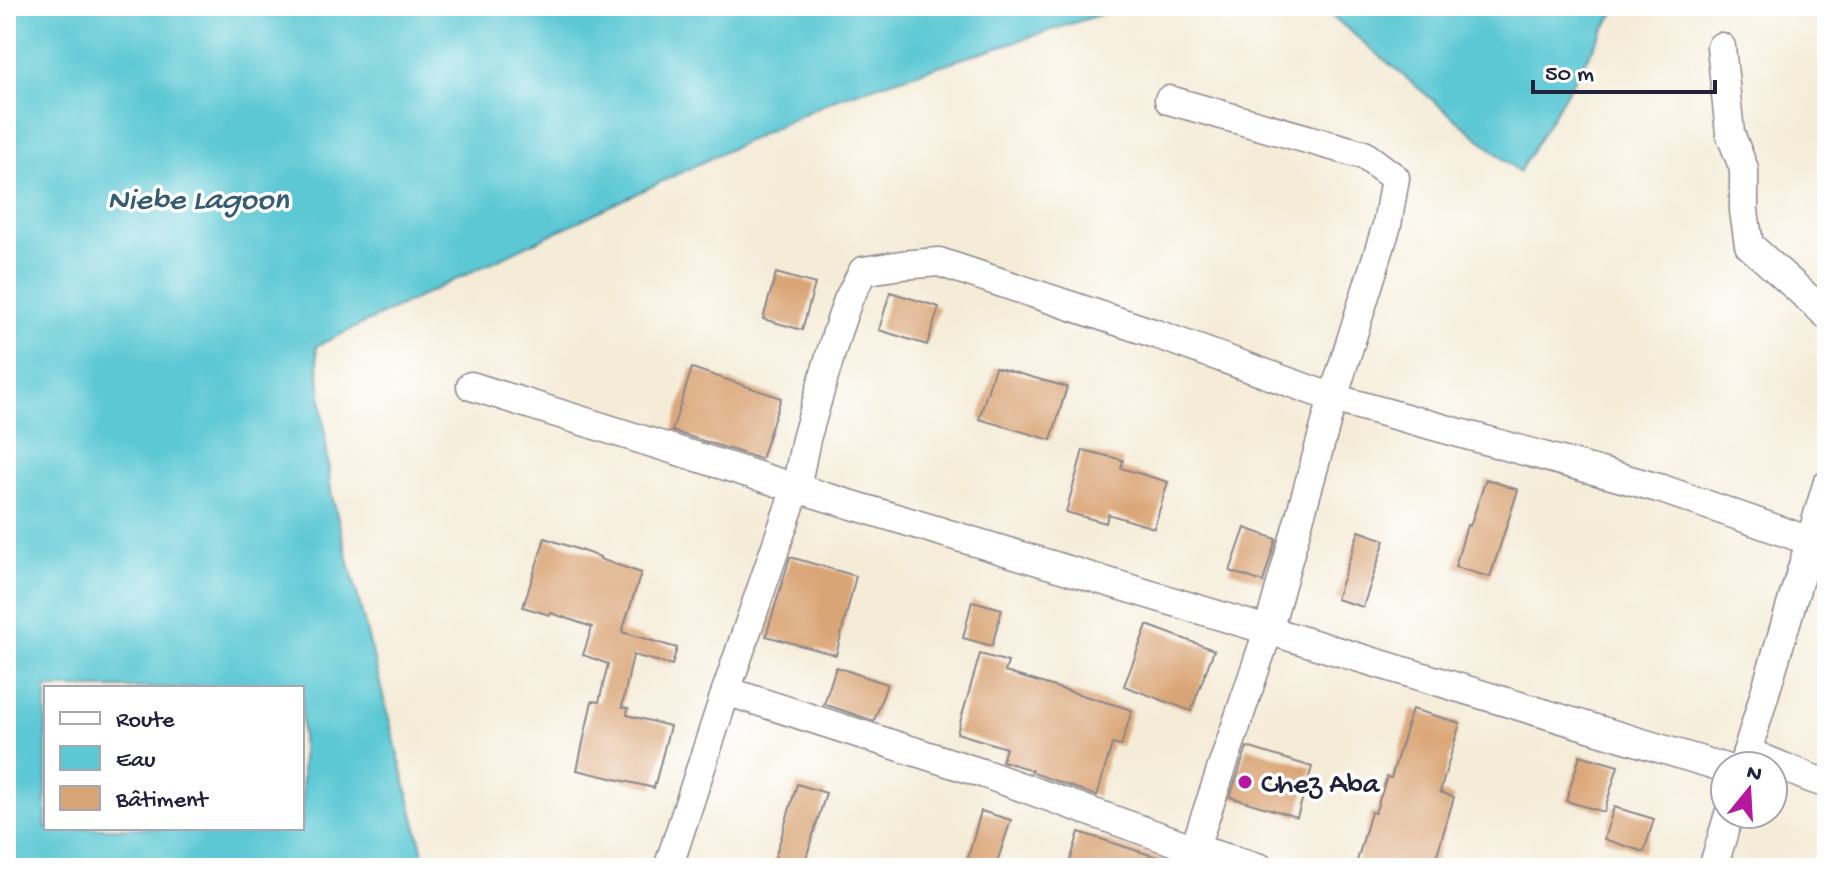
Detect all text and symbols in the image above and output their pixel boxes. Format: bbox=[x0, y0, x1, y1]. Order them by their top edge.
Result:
scale bar bbox=[1533, 44, 1715, 94]
text: 50 m bbox=[1545, 61, 1594, 90]
water label: Niebe Lagoon bbox=[107, 183, 290, 221]
legend bbox=[44, 686, 304, 830]
text: Route bbox=[116, 707, 175, 736]
text: Eau bbox=[116, 747, 156, 776]
north arrow bbox=[1709, 750, 1789, 830]
text: N bbox=[1743, 760, 1765, 789]
place label: Chez Aba bbox=[1261, 769, 1381, 804]
marker: Chez Aba bbox=[1236, 773, 1254, 791]
text: Bâtiment bbox=[115, 787, 209, 816]

